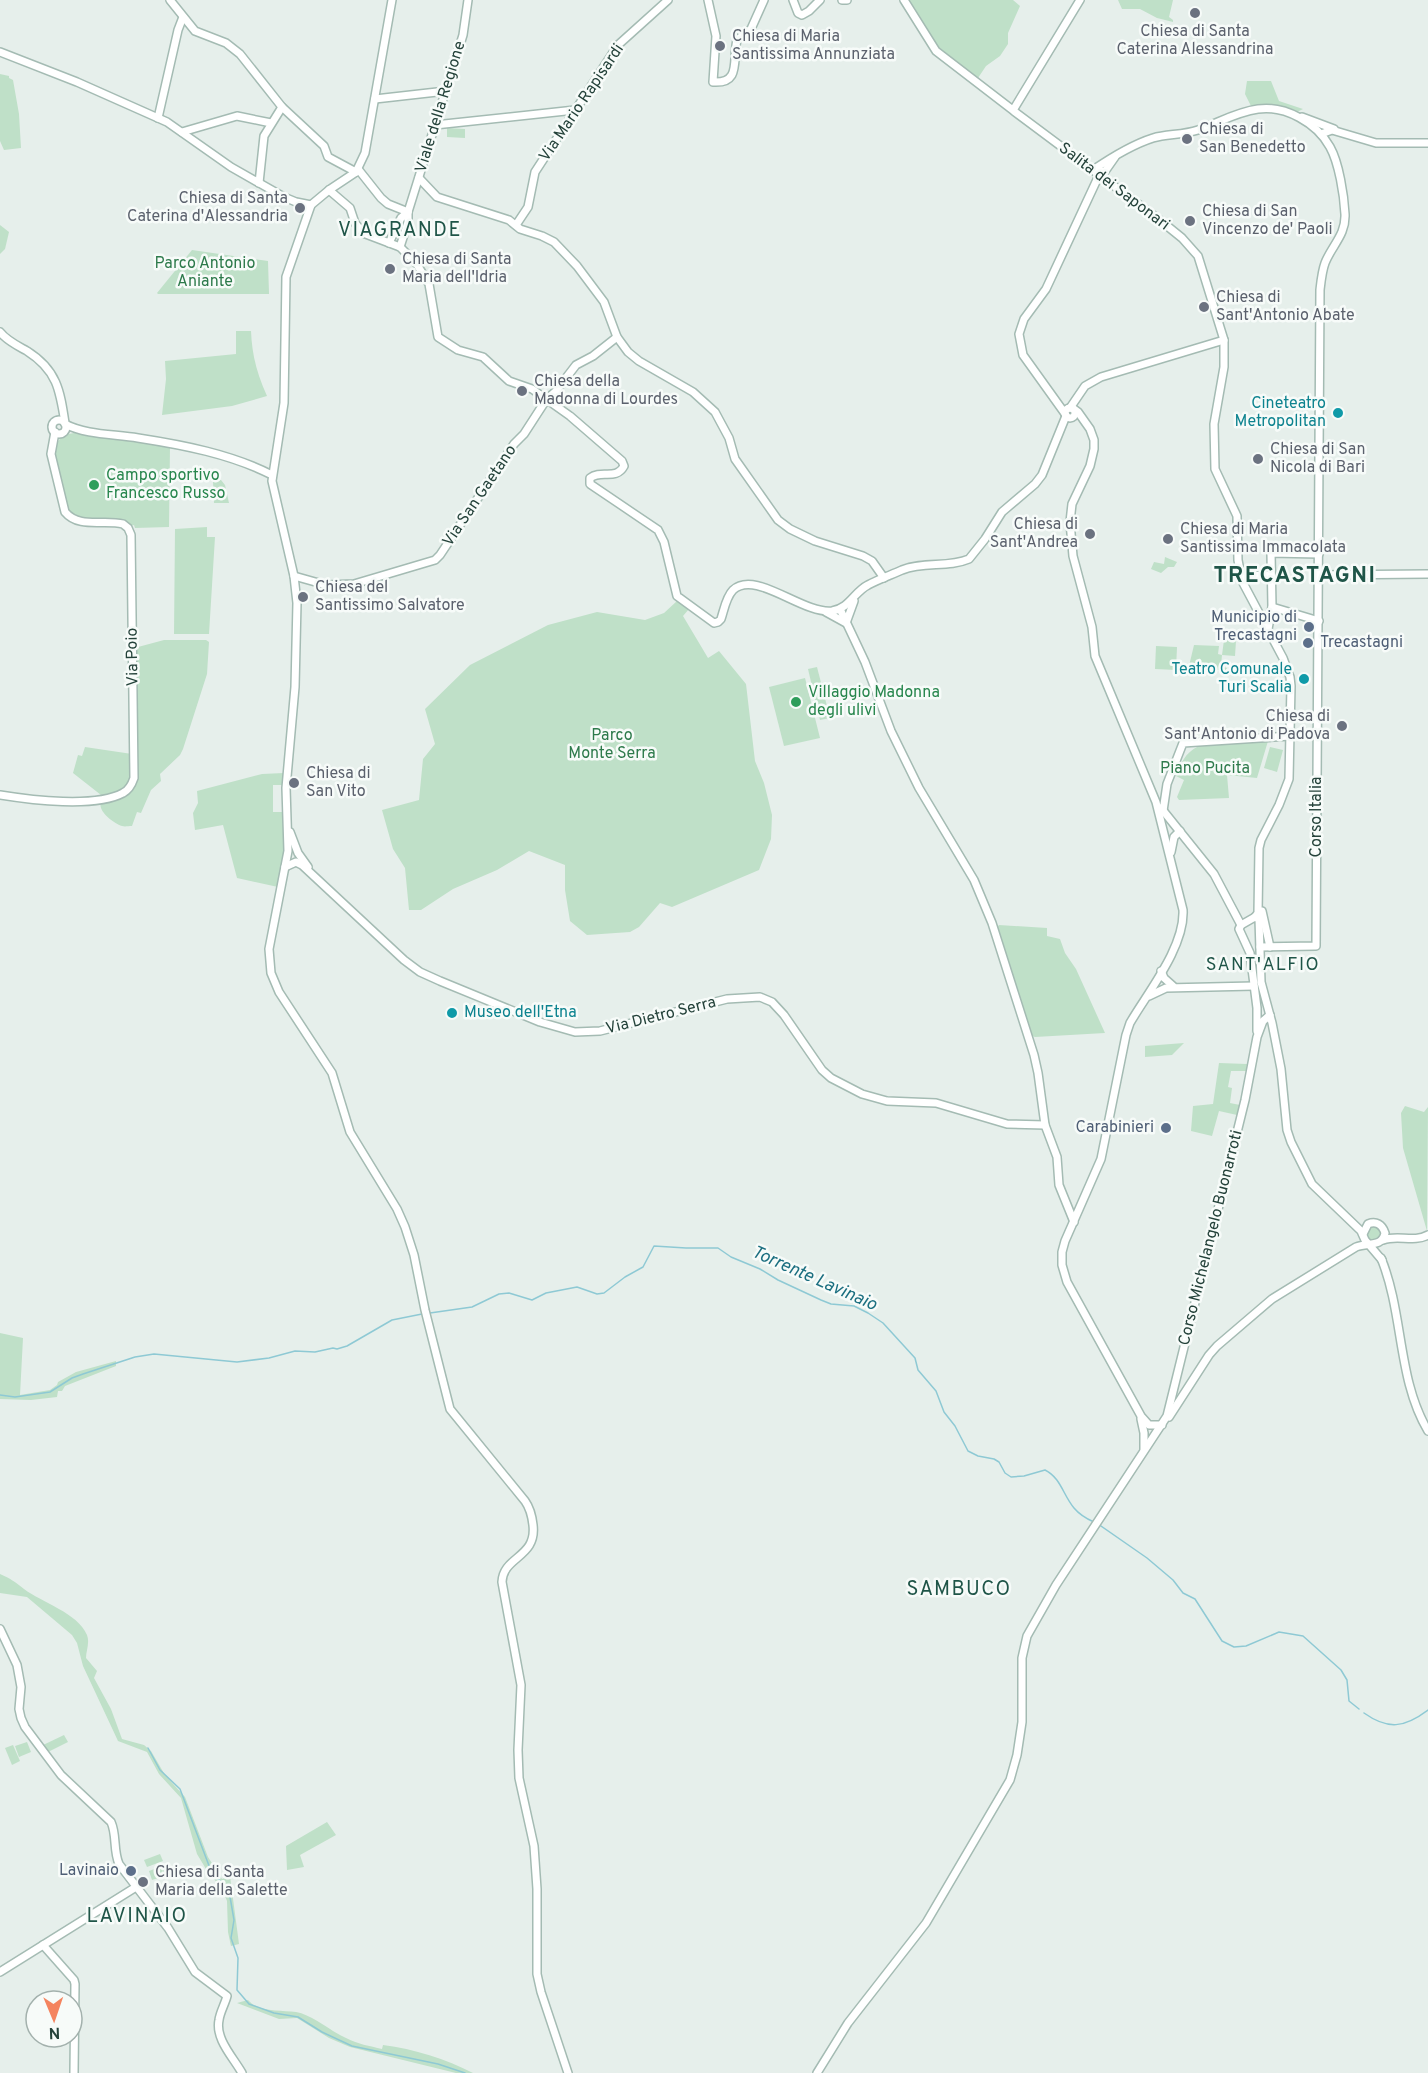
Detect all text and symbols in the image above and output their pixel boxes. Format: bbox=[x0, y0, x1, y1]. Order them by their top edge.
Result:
marker: Chiesa di Santa Caterina Alessandrina bbox=[1188, 6, 1202, 20]
place label: Chiesa di Santa Caterina Alessandrina bbox=[1117, 22, 1273, 60]
place label: Chiesa di Maria Santissima Annunziata bbox=[732, 27, 895, 65]
street label: Viale della Regione bbox=[411, 39, 471, 175]
marker: Chiesa di Maria Santissima Annunziata bbox=[713, 39, 727, 53]
street label: Via Mario Rapisardi bbox=[535, 40, 629, 166]
place label: Chiesa di San Benedetto bbox=[1199, 120, 1306, 158]
marker: Chiesa di San Benedetto bbox=[1180, 132, 1194, 146]
street label: Salita dei Saponari bbox=[1054, 139, 1174, 235]
place label: Chiesa di Santa Caterina d'Alessandria bbox=[127, 189, 288, 227]
marker: Chiesa di Santa Caterina d'Alessandria bbox=[293, 201, 307, 215]
place label: Chiesa di San Vincenzo de' Paoli bbox=[1202, 202, 1333, 240]
marker: Chiesa di San Vincenzo de' Paoli bbox=[1183, 214, 1197, 228]
district label: VIAGRANDE bbox=[338, 218, 462, 244]
place label: Chiesa di Santa Maria dell'Idria bbox=[402, 250, 512, 288]
park label: Parco Antonio Aniante bbox=[155, 254, 255, 292]
marker: Chiesa di Santa Maria dell'Idria bbox=[383, 262, 397, 276]
place label: Chiesa di Sant'Antonio Abate bbox=[1216, 288, 1355, 326]
marker: Chiesa di Sant'Antonio Abate bbox=[1197, 300, 1211, 314]
place label: Chiesa della Madonna di Lourdes bbox=[534, 372, 678, 410]
marker: Chiesa della Madonna di Lourdes bbox=[515, 384, 529, 398]
place label: Cineteatro Metropolitan bbox=[1235, 394, 1326, 432]
marker: Cineteatro Metropolitan bbox=[1331, 406, 1345, 420]
place label: Chiesa di San Nicola di Bari bbox=[1270, 440, 1365, 478]
street label: Via San Gaetano bbox=[439, 441, 521, 551]
marker: Chiesa di San Nicola di Bari bbox=[1251, 452, 1265, 466]
place label: Campo sportivo Francesco Russo bbox=[106, 466, 226, 504]
marker: Campo sportivo Francesco Russo bbox=[87, 478, 101, 492]
place label: Chiesa di Sant'Andrea bbox=[990, 515, 1078, 553]
place label: Chiesa di Maria Santissima Immacolata bbox=[1180, 520, 1346, 558]
marker: Chiesa di Sant'Andrea bbox=[1083, 527, 1097, 541]
marker: Chiesa di Maria Santissima Immacolata bbox=[1161, 532, 1175, 546]
district label: TRECASTAGNI bbox=[1213, 563, 1377, 590]
place label: Chiesa del Santissimo Salvatore bbox=[315, 578, 465, 616]
marker: Chiesa del Santissimo Salvatore bbox=[296, 590, 310, 604]
place label: Municipio di Trecastagni bbox=[1211, 608, 1297, 646]
marker: Municipio di Trecastagni bbox=[1302, 620, 1316, 634]
street label: Via Poio bbox=[122, 627, 144, 687]
place label: Trecastagni bbox=[1320, 633, 1403, 653]
marker: Trecastagni bbox=[1301, 636, 1315, 650]
place label: Teatro Comunale Turi Scalia bbox=[1171, 660, 1292, 698]
marker: Teatro Comunale Turi Scalia bbox=[1297, 672, 1311, 686]
place label: Villaggio Madonna degli ulivi bbox=[808, 683, 940, 721]
marker: Villaggio Madonna degli ulivi bbox=[789, 695, 803, 709]
place label: Chiesa di Sant'Antonio di Padova bbox=[1164, 707, 1330, 745]
marker: Chiesa di Sant'Antonio di Padova bbox=[1335, 719, 1349, 733]
park label: Parco Monte Serra bbox=[568, 726, 656, 764]
park label: Piano Pucita bbox=[1160, 759, 1250, 779]
place label: Chiesa di San Vito bbox=[306, 764, 370, 802]
marker: Chiesa di San Vito bbox=[287, 776, 301, 790]
street label: Corso Italia bbox=[1307, 777, 1327, 857]
district label: SANT'ALFIO bbox=[1206, 954, 1320, 977]
street label: Via Dietro Serra bbox=[604, 993, 718, 1039]
place label: Museo dell'Etna bbox=[464, 1003, 577, 1023]
marker: Museo dell'Etna bbox=[445, 1006, 459, 1020]
place label: Carabinieri bbox=[1076, 1118, 1154, 1138]
marker: Carabinieri bbox=[1159, 1121, 1173, 1135]
street label: Corso Michelangelo Buonarroti bbox=[1175, 1128, 1247, 1348]
water label: Torrente Lavinaio bbox=[748, 1241, 881, 1317]
district label: SAMBUCO bbox=[907, 1577, 1011, 1603]
place label: Lavinaio bbox=[59, 1861, 119, 1881]
place label: Chiesa di Santa Maria della Salette bbox=[155, 1863, 288, 1901]
marker: Lavinaio bbox=[124, 1864, 138, 1878]
marker: Chiesa di Santa Maria della Salette bbox=[136, 1875, 150, 1889]
district label: LAVINAIO bbox=[86, 1904, 188, 1930]
north arrow bbox=[24, 1989, 84, 2049]
text: N bbox=[48, 2022, 61, 2042]

